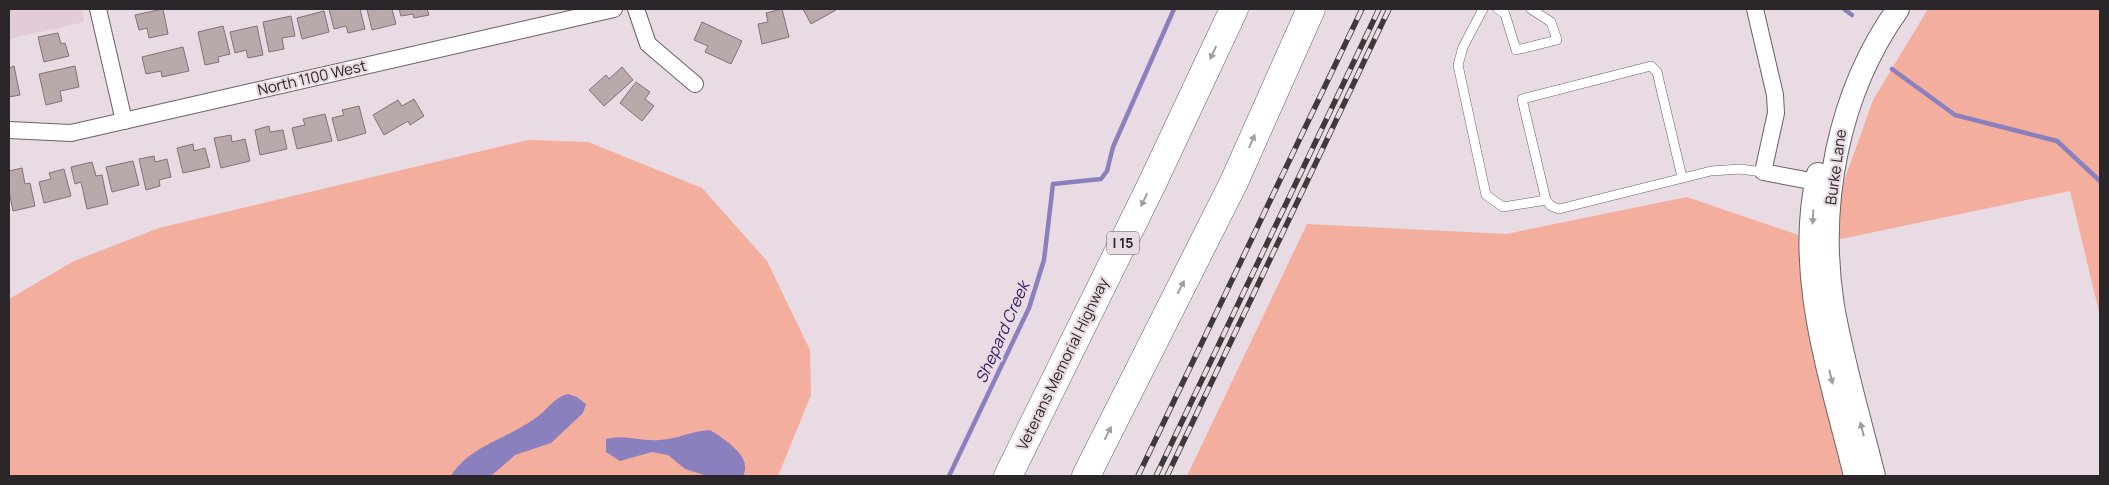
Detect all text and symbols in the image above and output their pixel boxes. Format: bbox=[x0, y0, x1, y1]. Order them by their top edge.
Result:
one-way arrow bbox=[1209, 46, 1217, 60]
street label: North 1100 West bbox=[255, 55, 368, 100]
street label: Burke Lane bbox=[1820, 128, 1851, 206]
one-way arrow bbox=[1248, 134, 1256, 148]
one-way arrow bbox=[1140, 193, 1148, 207]
one-way arrow bbox=[1808, 209, 1816, 225]
road number: I 15 bbox=[1107, 232, 1139, 254]
street label: Veterans Memorial Highway bbox=[1012, 274, 1114, 454]
water label: Shepard Creek bbox=[970, 276, 1035, 386]
one-way arrow bbox=[1177, 280, 1185, 295]
one-way arrow bbox=[1827, 370, 1835, 385]
one-way arrow bbox=[1858, 421, 1866, 436]
one-way arrow bbox=[1104, 425, 1112, 440]

